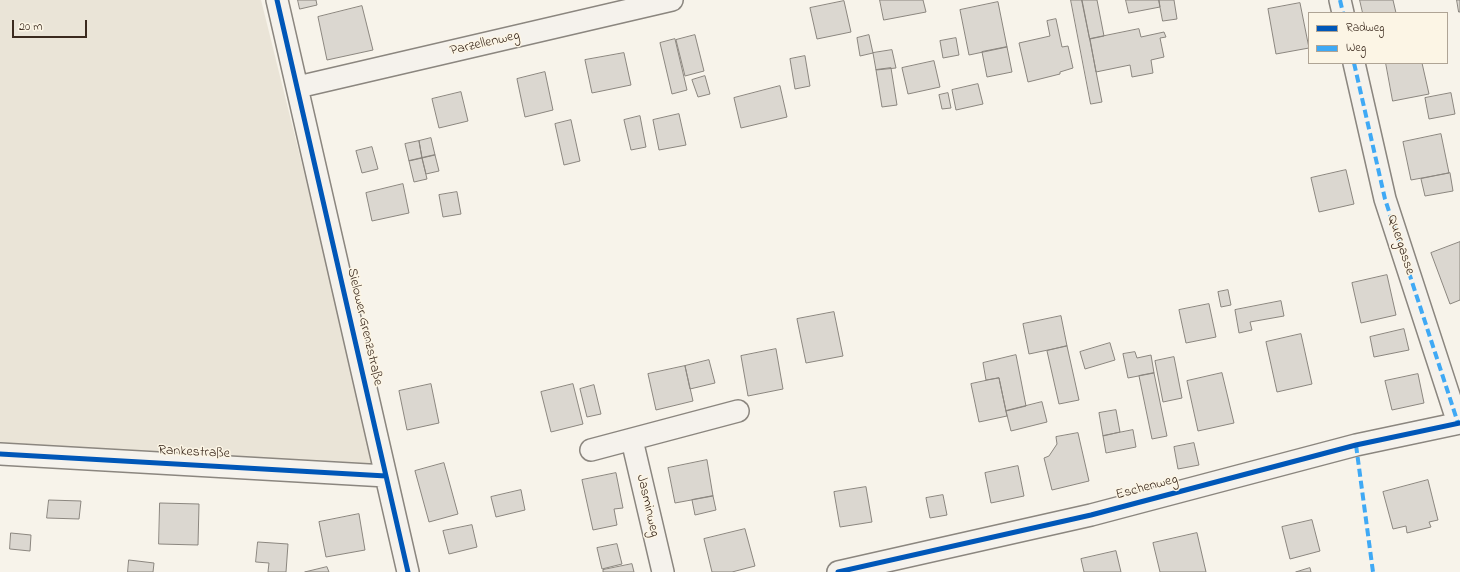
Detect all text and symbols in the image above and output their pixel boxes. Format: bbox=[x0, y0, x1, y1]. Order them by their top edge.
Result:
scale bar bbox=[14, 12, 89, 38]
legend bbox=[1308, 12, 1448, 64]
text: 20 m bbox=[19, 18, 42, 36]
text: Radweg bbox=[1346, 19, 1385, 37]
street label: Parzellenweg bbox=[449, 28, 521, 60]
text: Weg bbox=[1346, 39, 1366, 57]
street label: Quergasse bbox=[1382, 213, 1418, 277]
street label: Sielower Grenzstraße bbox=[342, 267, 386, 387]
street label: Rankestraße bbox=[158, 443, 230, 463]
street label: Eschenweg bbox=[1114, 472, 1180, 504]
street label: Jasminweg bbox=[632, 473, 662, 539]

